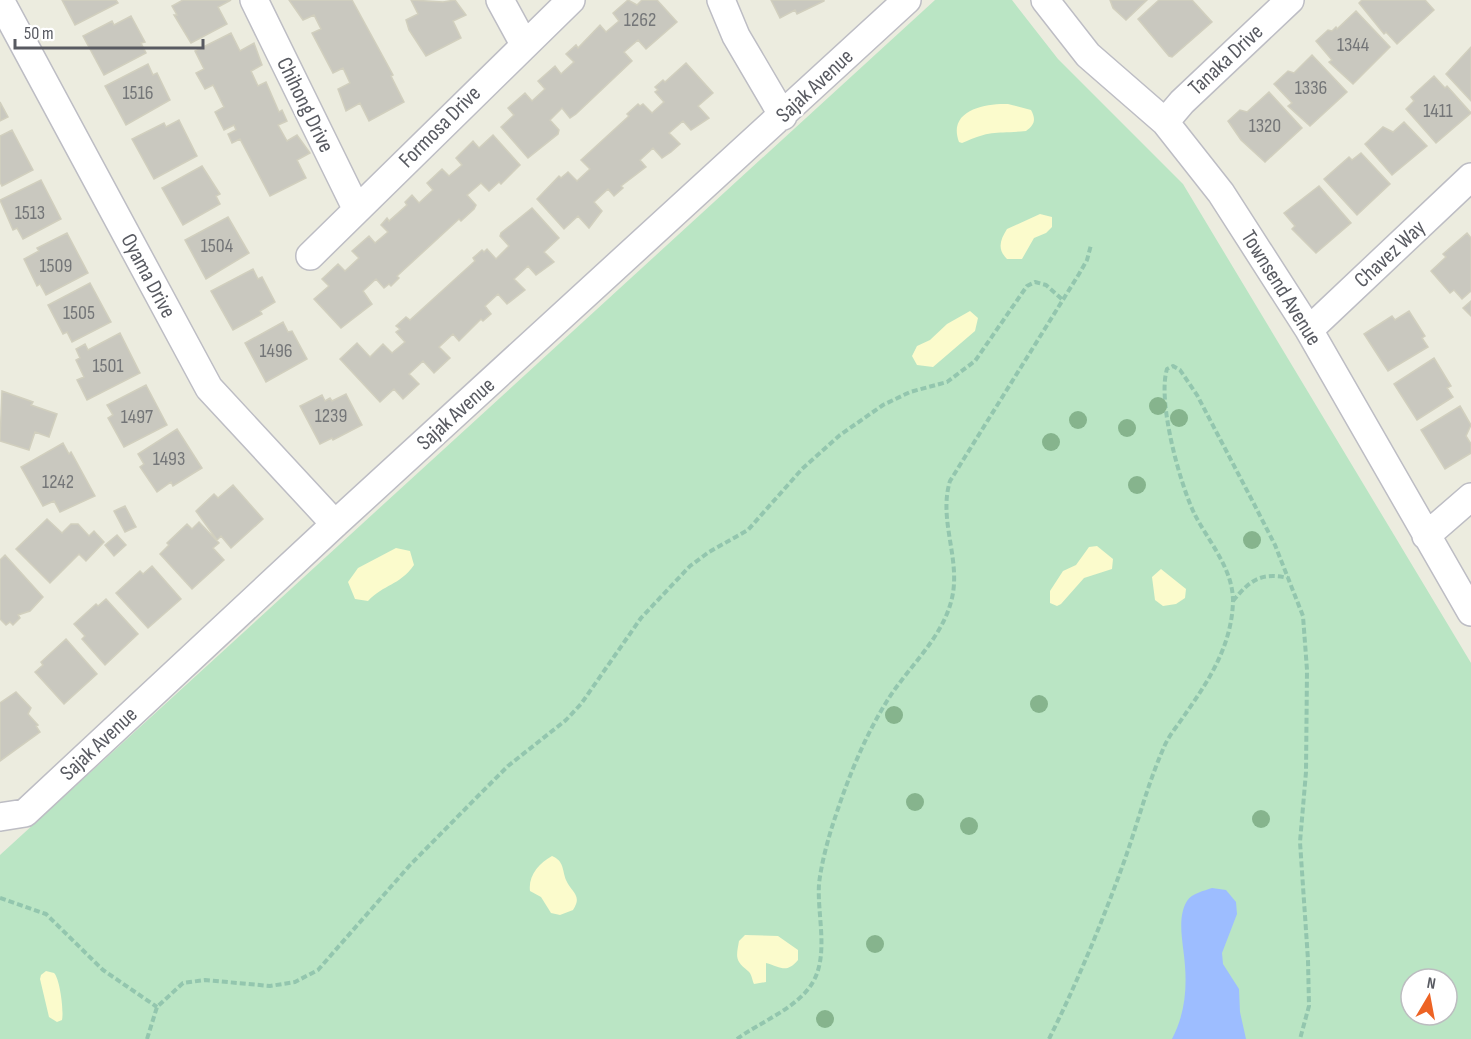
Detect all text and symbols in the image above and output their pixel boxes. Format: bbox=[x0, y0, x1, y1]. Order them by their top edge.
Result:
house number: 1262 bbox=[624, 8, 656, 32]
scale bar bbox=[15, 12, 202, 50]
street label: Tanaka Drive bbox=[1183, 19, 1269, 101]
text: 50 m bbox=[24, 23, 54, 44]
house number: 1344 bbox=[1337, 33, 1369, 57]
street label: Sajak Avenue bbox=[771, 43, 859, 129]
street label: Chihong Drive bbox=[270, 53, 340, 157]
house number: 1336 bbox=[1295, 76, 1327, 100]
street label: Formosa Drive bbox=[393, 80, 487, 174]
house number: 1516 bbox=[123, 81, 153, 105]
house number: 1411 bbox=[1423, 99, 1453, 123]
house number: 1320 bbox=[1249, 114, 1281, 138]
house number: 1513 bbox=[15, 201, 45, 225]
street label: Chavez Way bbox=[1349, 214, 1432, 294]
street label: Townsend Avenue bbox=[1235, 225, 1327, 351]
street label: Oyama Drive bbox=[114, 229, 182, 323]
house number: 1504 bbox=[201, 234, 233, 258]
house number: 1509 bbox=[40, 254, 72, 278]
house number: 1505 bbox=[63, 301, 95, 325]
house number: 1496 bbox=[259, 339, 293, 363]
house number: 1501 bbox=[93, 354, 123, 378]
street label: Sajak Avenue bbox=[411, 372, 501, 456]
house number: 1239 bbox=[315, 404, 347, 428]
house number: 1497 bbox=[121, 405, 153, 429]
house number: 1493 bbox=[153, 447, 185, 471]
house number: 1242 bbox=[42, 470, 74, 494]
street label: Sajak Avenue bbox=[55, 701, 143, 787]
north arrow bbox=[1399, 967, 1459, 1027]
text: N bbox=[1425, 974, 1437, 994]

